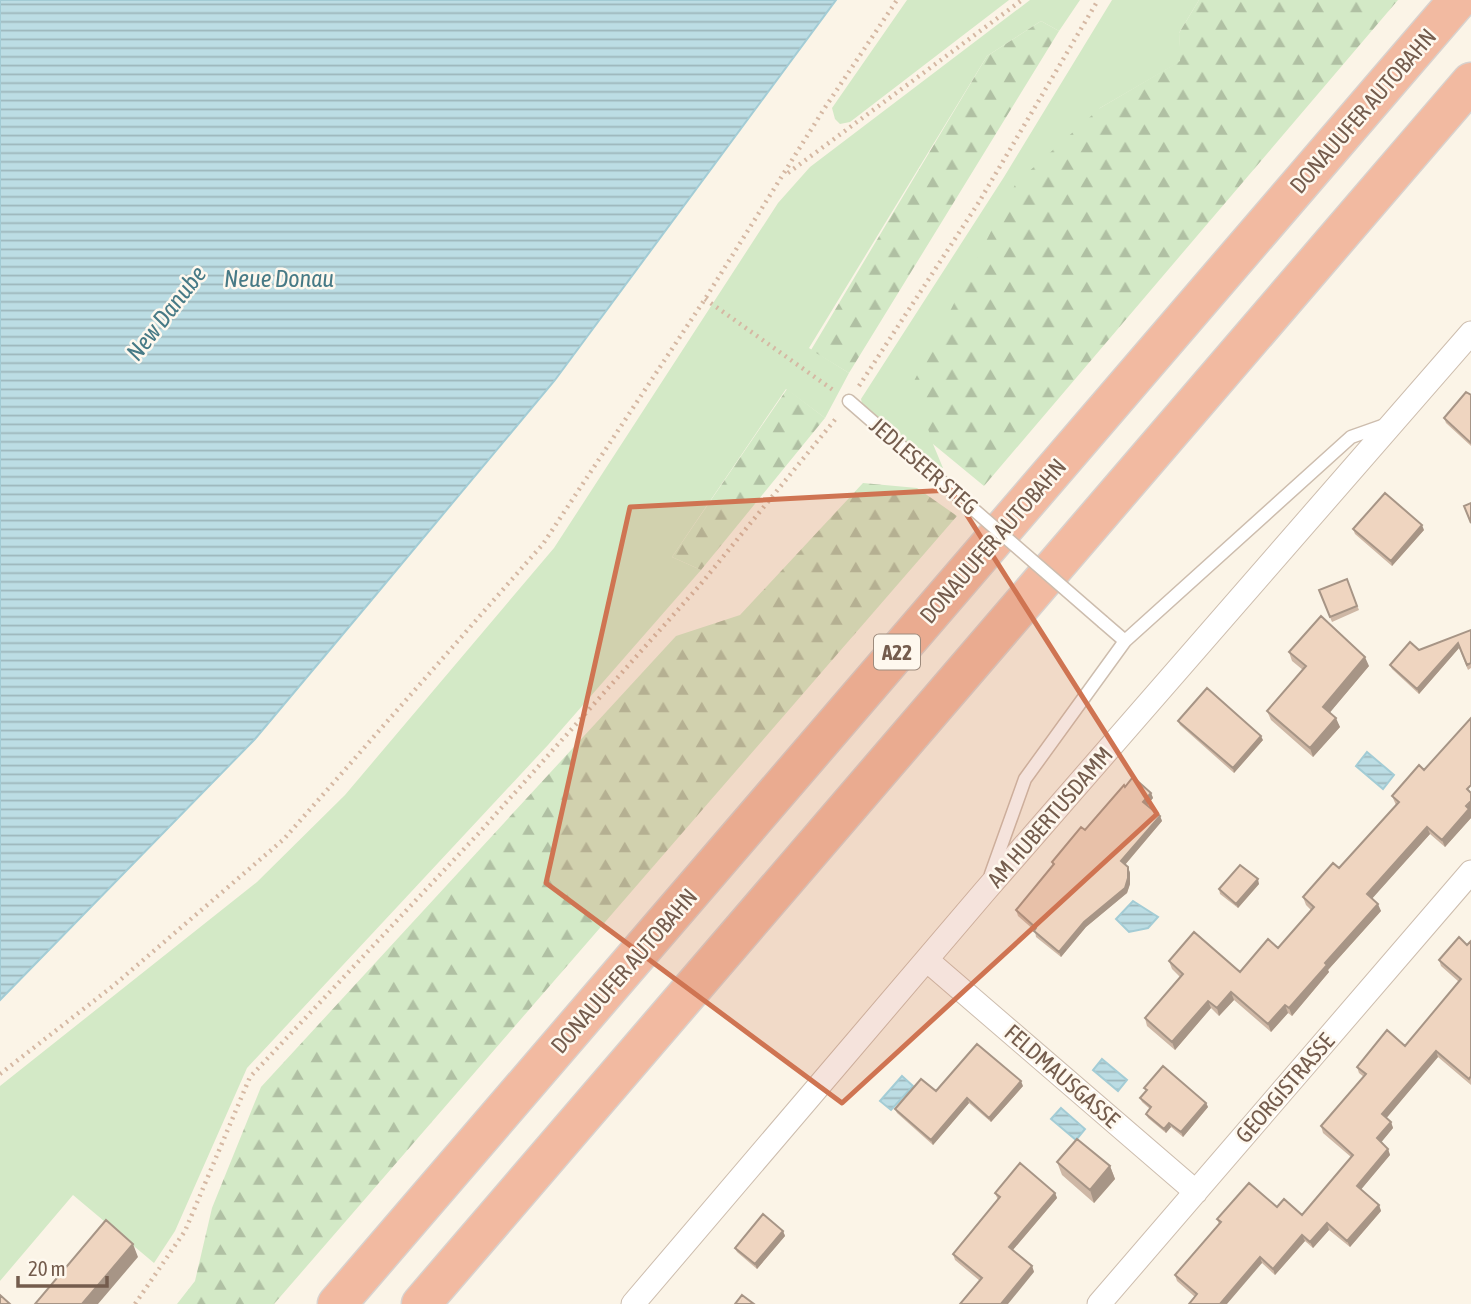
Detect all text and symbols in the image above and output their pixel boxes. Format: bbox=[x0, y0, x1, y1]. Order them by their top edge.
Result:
street label: DONAUUFER AUTOBAHN bbox=[1285, 24, 1441, 198]
water label: New Danube bbox=[121, 260, 211, 366]
water label: Neue Donau bbox=[224, 265, 334, 292]
street label: JEDLESEER STEG bbox=[865, 412, 983, 520]
street label: DONAUUFER AUTOBAHN bbox=[915, 454, 1071, 628]
road number: A22 bbox=[874, 634, 920, 670]
street label: AM HUBERTUSDAMM bbox=[982, 742, 1118, 892]
street label: DONAUUFER AUTOBAHN bbox=[546, 884, 702, 1058]
street label: FELDMAUSGASSE bbox=[999, 1019, 1125, 1133]
street label: GEORGISTRASSE bbox=[1230, 1028, 1340, 1148]
scale bar bbox=[18, 1244, 107, 1288]
text: 20 m bbox=[28, 1256, 66, 1280]

